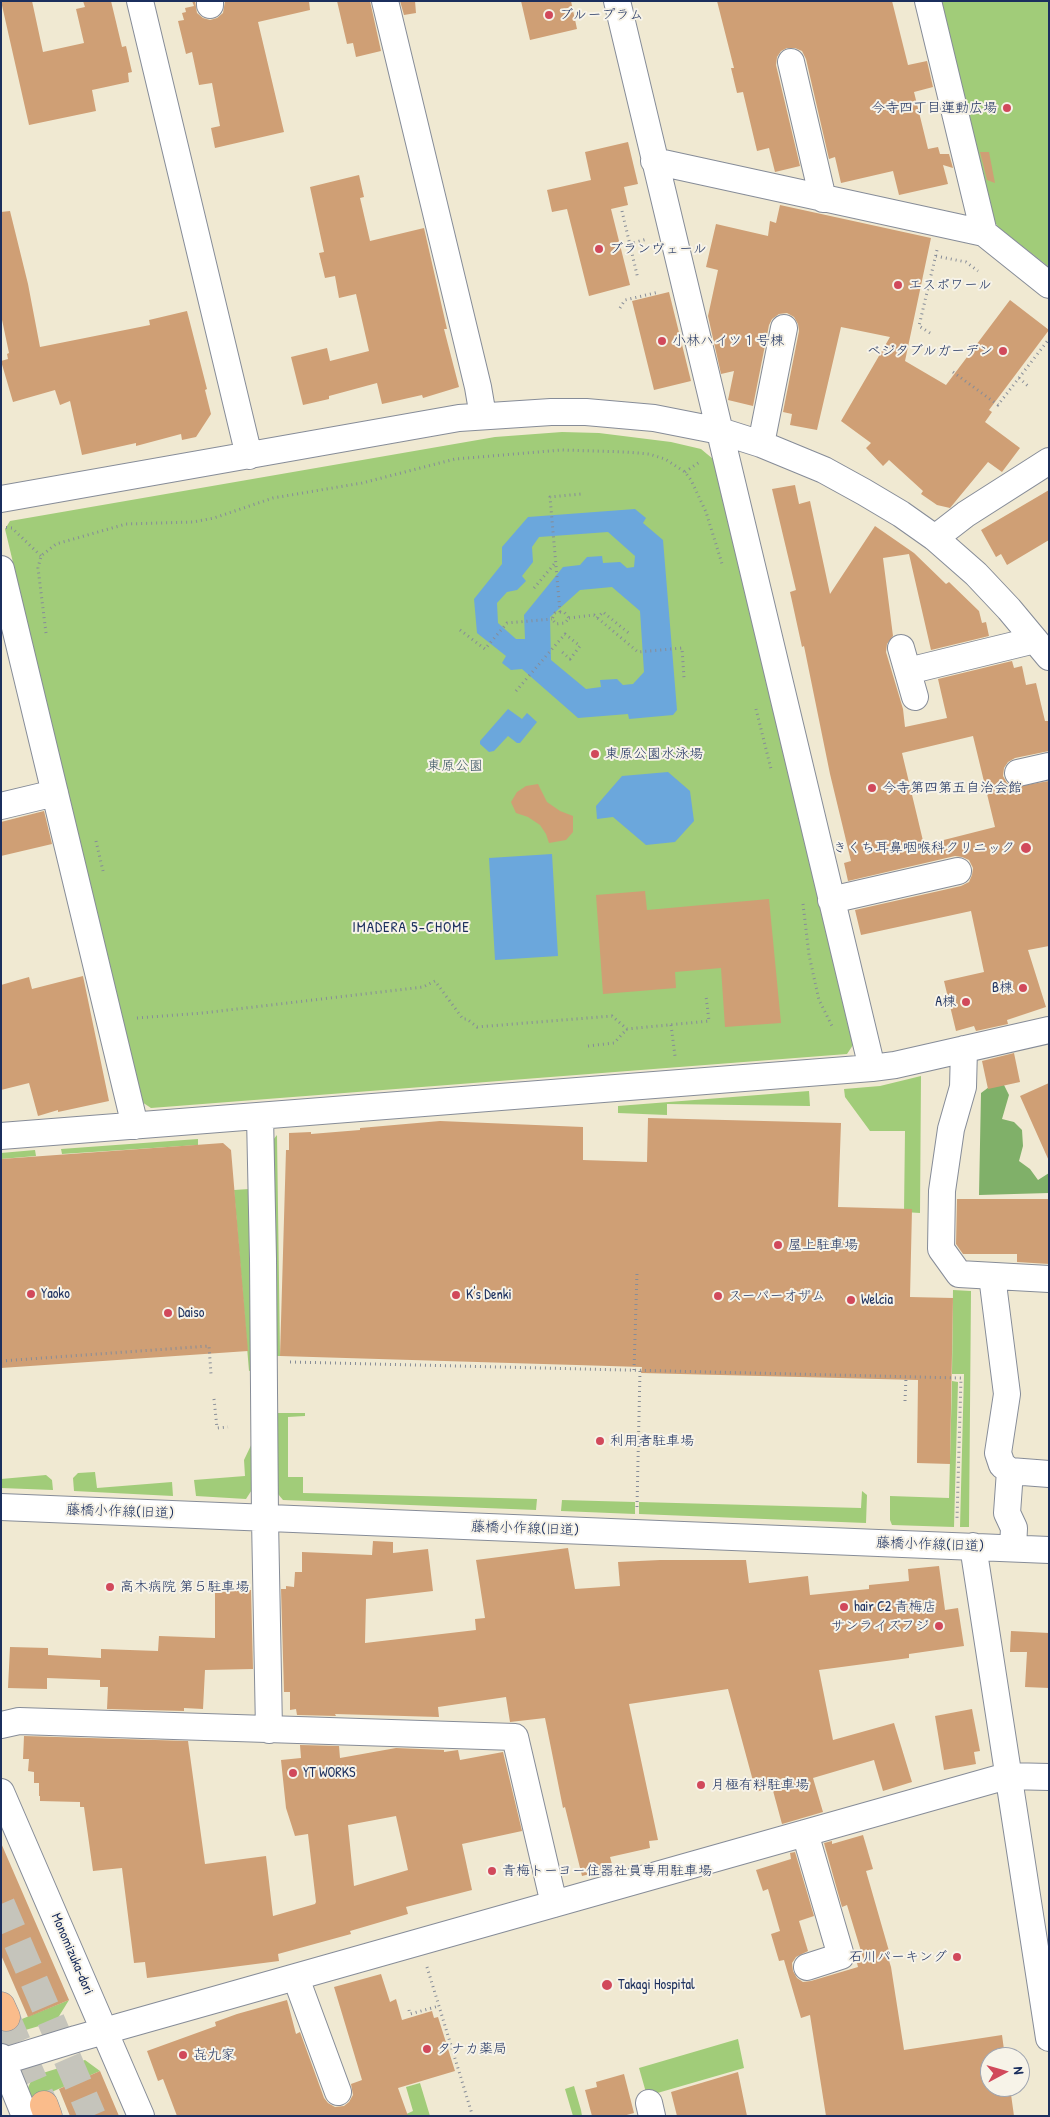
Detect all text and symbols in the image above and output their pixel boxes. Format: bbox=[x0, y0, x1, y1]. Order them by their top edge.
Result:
place label: ブループラム bbox=[559, 7, 644, 23]
marker: ブループラム bbox=[543, 9, 555, 21]
place label: 今寺四丁目運動広場 bbox=[871, 100, 997, 116]
marker: 今寺四丁目運動広場 bbox=[1001, 102, 1013, 114]
place label: ブランヴェール bbox=[609, 241, 707, 257]
marker: ブランヴェール bbox=[593, 243, 605, 255]
place label: エスポワール bbox=[908, 277, 992, 293]
marker: エスポワール bbox=[892, 279, 904, 291]
place label: 小林ハイツ１号棟 bbox=[672, 333, 784, 349]
marker: 小林ハイツ１号棟 bbox=[656, 335, 668, 347]
place label: ベジタブルガーデン bbox=[867, 343, 993, 359]
marker: ベジタブルガーデン bbox=[997, 345, 1009, 357]
place label: 東原公園水泳場 bbox=[605, 746, 703, 762]
marker: 東原公園水泳場 bbox=[589, 748, 601, 760]
park label: 東原公園 bbox=[427, 758, 483, 774]
place label: 今寺第四第五自治会館 bbox=[882, 780, 1022, 796]
marker: 今寺第四第五自治会館 bbox=[866, 782, 878, 794]
place label: きくち耳鼻咽喉科クリニック bbox=[833, 840, 1015, 856]
marker: きくち耳鼻咽喉科クリニック bbox=[1019, 841, 1033, 855]
district label: IMADERA 5-CHOME bbox=[350, 919, 472, 937]
place label: B棟 bbox=[992, 980, 1013, 996]
marker: B棟 bbox=[1017, 982, 1029, 994]
place label: A棟 bbox=[935, 994, 956, 1010]
marker: A棟 bbox=[960, 996, 972, 1008]
place label: 屋上駐車場 bbox=[788, 1237, 858, 1253]
marker: 屋上駐車場 bbox=[772, 1239, 784, 1251]
place label: Yaoko bbox=[41, 1286, 70, 1302]
place label: K's Denki bbox=[466, 1287, 512, 1303]
marker: Yaoko bbox=[25, 1288, 37, 1300]
place label: スーパーオザム bbox=[728, 1288, 825, 1304]
marker: K's Denki bbox=[450, 1289, 462, 1301]
marker: スーパーオザム bbox=[712, 1290, 724, 1302]
place label: Welcia bbox=[861, 1292, 893, 1308]
marker: Welcia bbox=[845, 1294, 857, 1306]
place label: Daiso bbox=[178, 1305, 204, 1321]
marker: Daiso bbox=[162, 1307, 174, 1319]
place label: 利用者駐車場 bbox=[610, 1433, 694, 1449]
marker: 利用者駐車場 bbox=[594, 1435, 606, 1447]
street label: 藤橋小作線(旧道) bbox=[66, 1502, 174, 1522]
street label: 藤橋小作線(旧道) bbox=[471, 1519, 579, 1539]
street label: 藤橋小作線(旧道) bbox=[876, 1535, 984, 1555]
place label: 高木病院 第５駐車場 bbox=[120, 1579, 249, 1595]
marker: 高木病院 第５駐車場 bbox=[104, 1581, 116, 1593]
place label: hair C2 青梅店 bbox=[854, 1599, 937, 1615]
marker: hair C2 青梅店 bbox=[838, 1601, 850, 1613]
place label: サンライズフジ bbox=[831, 1618, 929, 1634]
marker: サンライズフジ bbox=[933, 1620, 945, 1632]
place label: YT WORKS bbox=[303, 1765, 355, 1781]
marker: YT WORKS bbox=[287, 1767, 299, 1779]
place label: 月極有料駐車場 bbox=[711, 1777, 809, 1793]
marker: 月極有料駐車場 bbox=[695, 1779, 707, 1791]
place label: 青梅トーヨ－住器社員専用駐車場 bbox=[502, 1863, 712, 1879]
marker: 青梅トーヨ－住器社員専用駐車場 bbox=[486, 1865, 498, 1877]
street label: Monomizuka-dori bbox=[47, 1911, 97, 1997]
place label: 石川パーキング bbox=[849, 1949, 947, 1965]
marker: 石川パーキング bbox=[951, 1951, 963, 1963]
place label: Takagi Hospital bbox=[618, 1977, 695, 1993]
marker: Takagi Hospital bbox=[600, 1978, 614, 1992]
place label: タナカ薬局 bbox=[437, 2041, 507, 2057]
marker: タナカ薬局 bbox=[421, 2043, 433, 2055]
place label: 㐂九家 bbox=[193, 2047, 235, 2063]
north arrow bbox=[980, 2047, 1030, 2097]
marker: 㐂九家 bbox=[177, 2049, 189, 2061]
text: N bbox=[1010, 2066, 1029, 2075]

